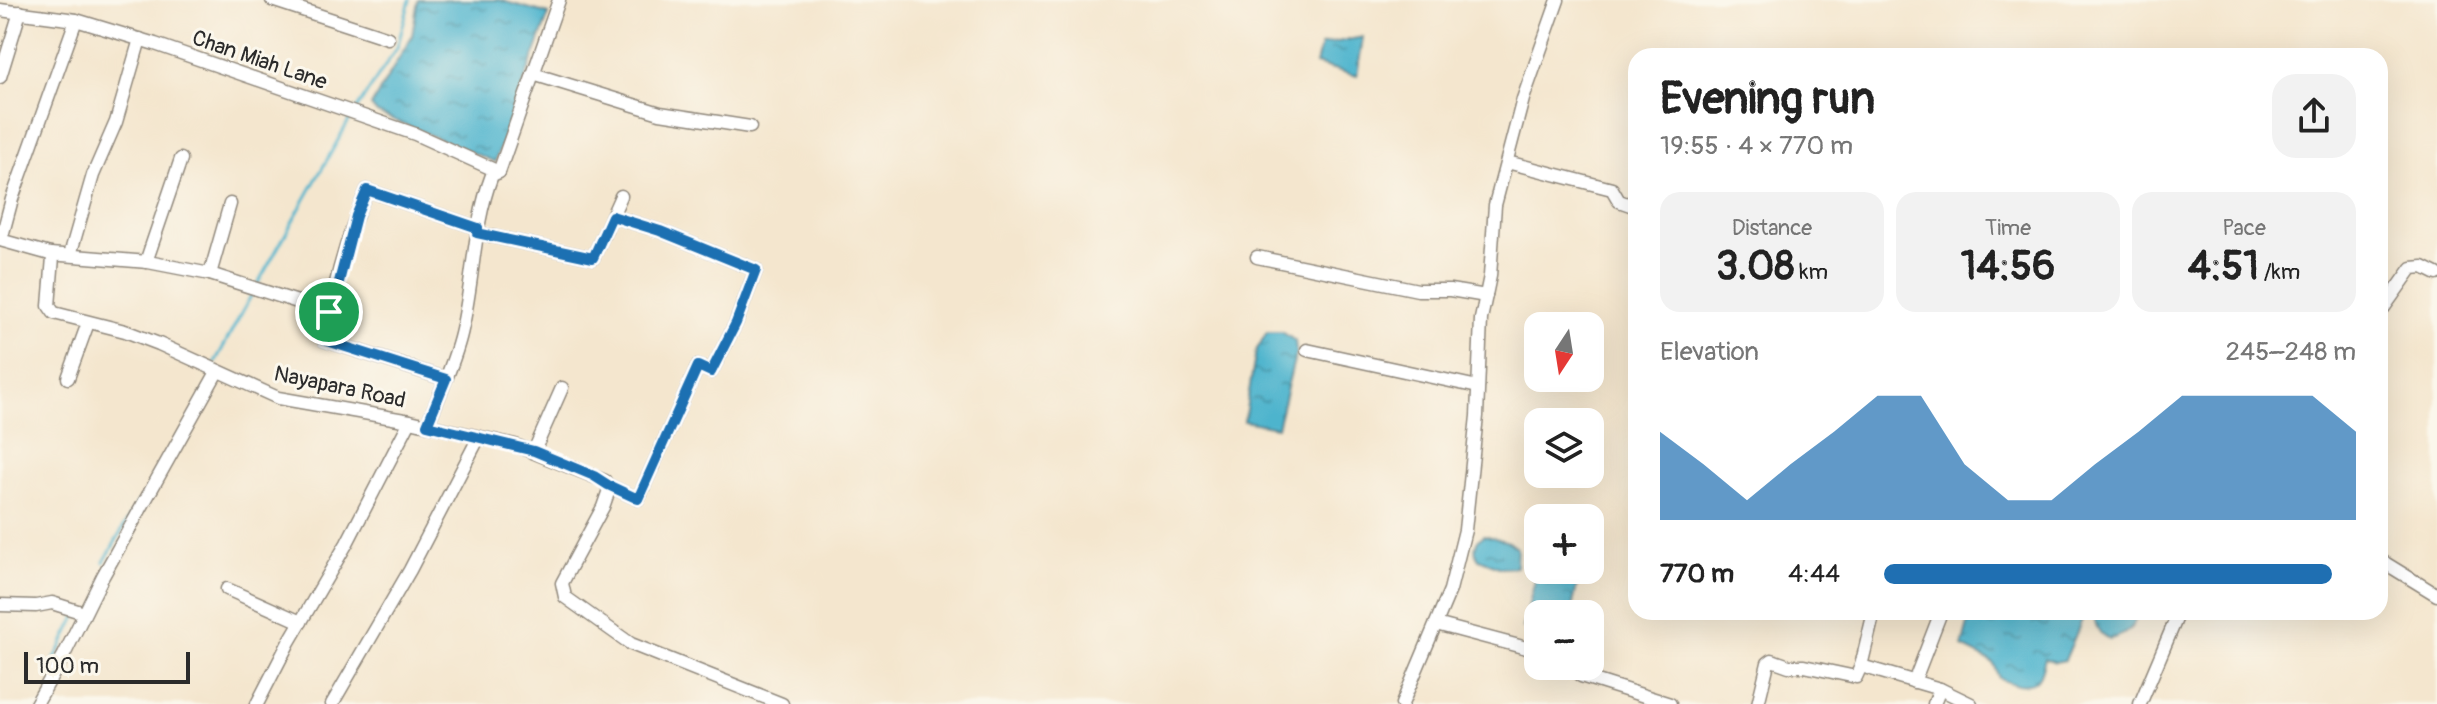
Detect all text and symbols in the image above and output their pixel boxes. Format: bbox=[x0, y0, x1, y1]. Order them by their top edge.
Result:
street label: Chan Miah Lane bbox=[188, 24, 331, 96]
text: Evening run bbox=[1660, 72, 1875, 127]
button: share bbox=[2272, 74, 2356, 158]
text: 19:55 · 4 × 770 m bbox=[1660, 130, 1853, 162]
text: Distance bbox=[1732, 214, 1812, 242]
text: Time bbox=[1985, 214, 2031, 242]
text: Pace bbox=[2222, 214, 2266, 242]
text: 3.08 bbox=[1716, 242, 1795, 291]
text: 14:56 bbox=[1961, 242, 2055, 291]
text: 4:51 bbox=[2188, 242, 2259, 291]
text: km bbox=[1795, 258, 1828, 286]
text: /km bbox=[2259, 258, 2300, 286]
pin bbox=[295, 278, 363, 346]
icon: arrive bbox=[307, 290, 351, 334]
north arrow bbox=[1524, 312, 1604, 392]
map controls bbox=[1524, 312, 1604, 680]
text: Elevation bbox=[1660, 336, 1759, 368]
text: 245–248 m bbox=[2226, 336, 2356, 368]
street label: Nayapara Road bbox=[271, 359, 408, 415]
button: layers bbox=[1524, 408, 1604, 488]
button: + bbox=[1524, 504, 1604, 584]
text: 770 m bbox=[1660, 558, 1734, 590]
text: 4:44 bbox=[1788, 558, 1840, 590]
button: − bbox=[1524, 600, 1604, 680]
scale bar bbox=[24, 648, 190, 684]
text: 100 m bbox=[36, 652, 99, 680]

